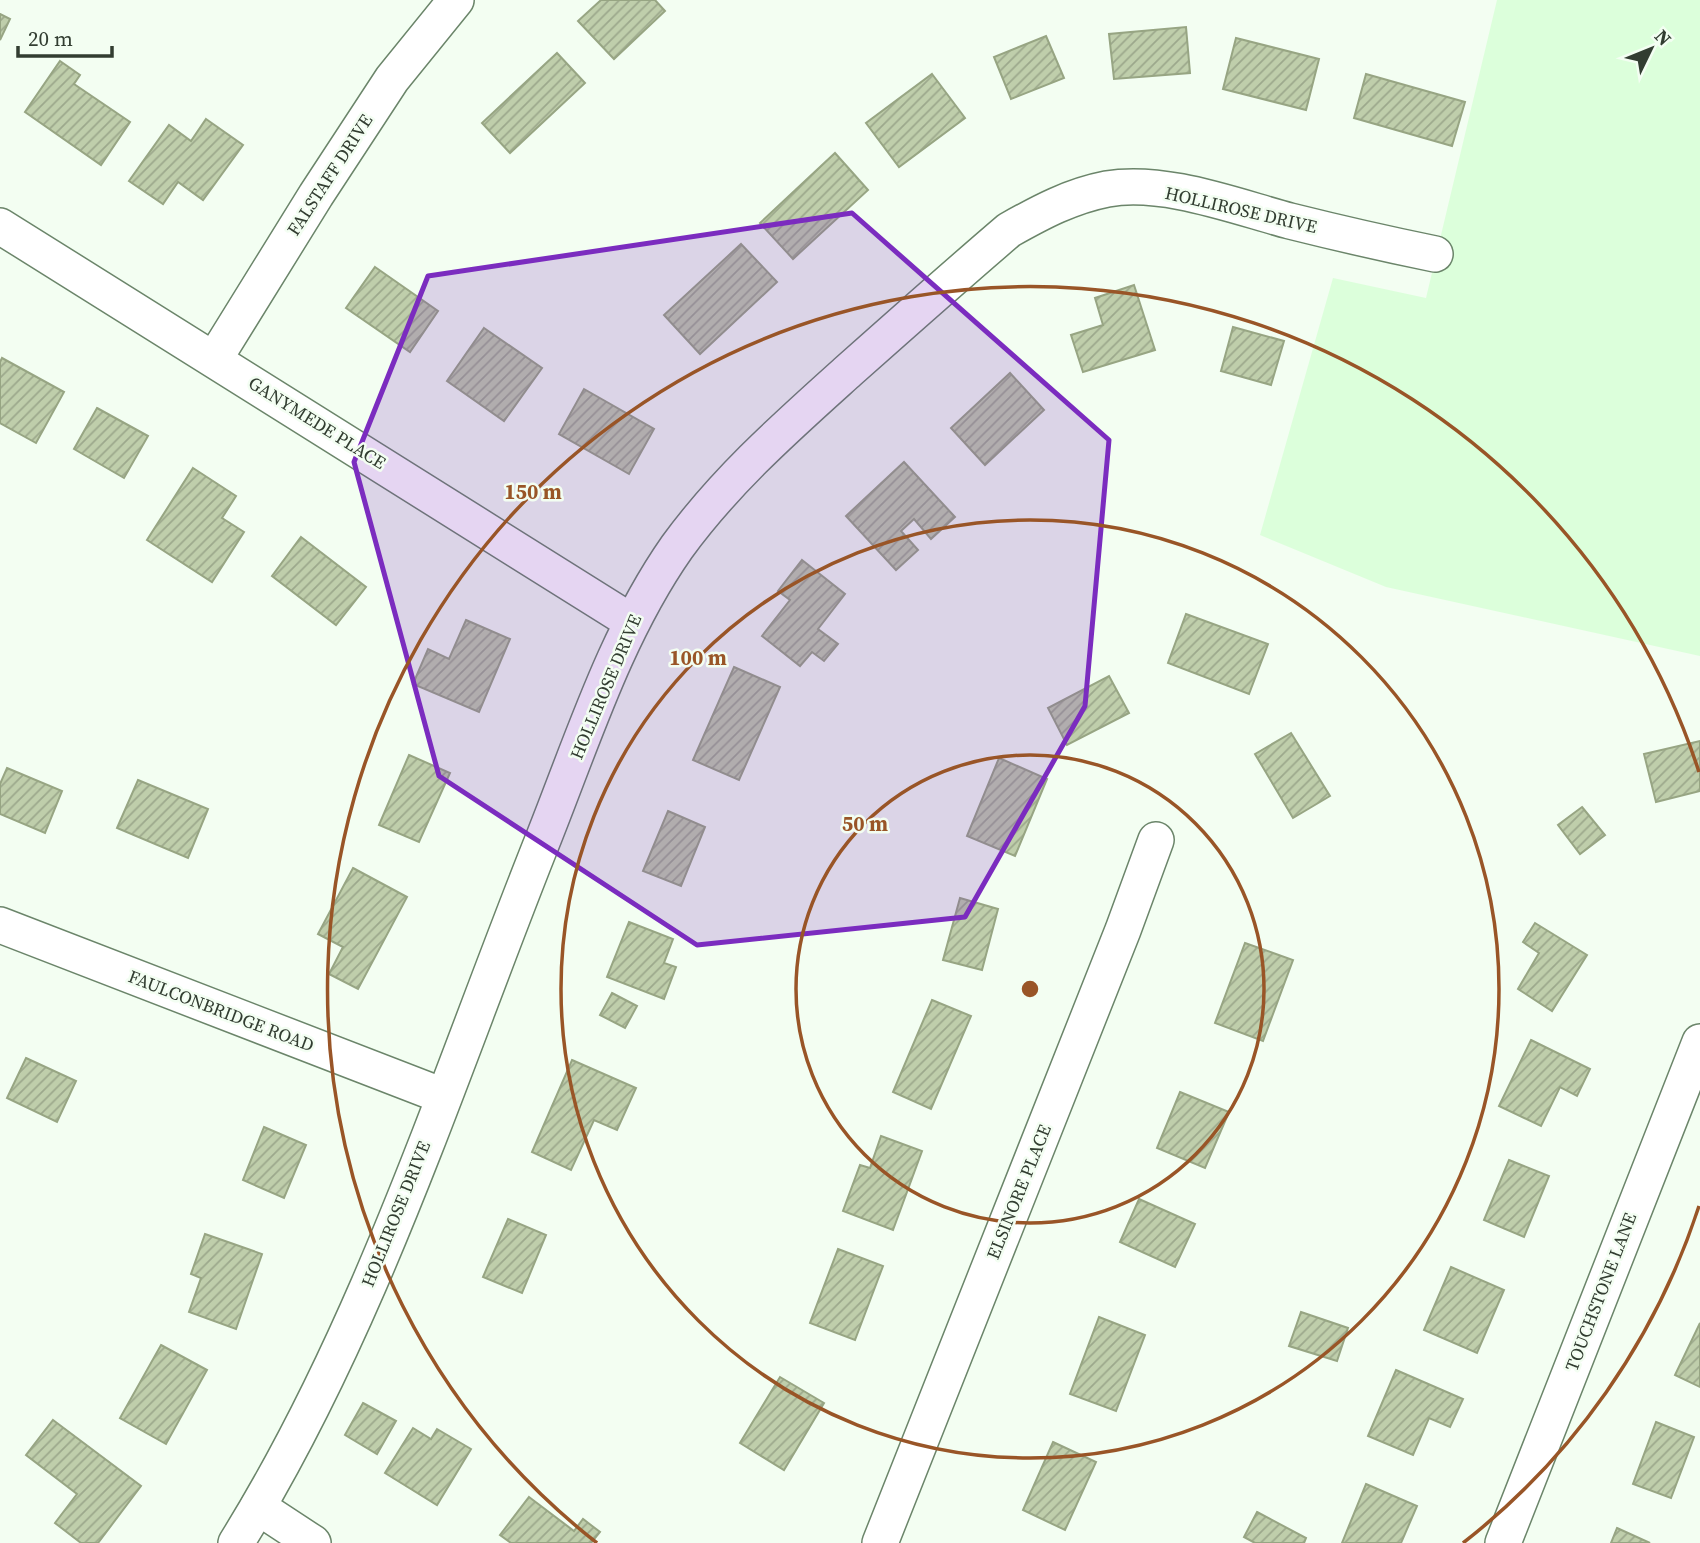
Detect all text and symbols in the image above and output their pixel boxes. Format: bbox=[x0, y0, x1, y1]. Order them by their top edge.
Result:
scale bar bbox=[18, 14, 112, 58]
north arrow bbox=[1616, 14, 1686, 84]
text: N bbox=[1649, 23, 1678, 51]
text: 20 m bbox=[28, 24, 73, 53]
street label: FALSTAFF DRIVE bbox=[281, 109, 378, 240]
street label: HOLLIROSE DRIVE bbox=[1163, 180, 1320, 239]
street label: GANYMEDE PLACE bbox=[244, 370, 391, 475]
text: 150 m bbox=[504, 477, 562, 506]
street label: HOLLIROSE DRIVE bbox=[564, 610, 647, 763]
text: 100 m bbox=[669, 643, 727, 672]
text: 50 m bbox=[842, 809, 888, 838]
street label: FAULCONBRIDGE ROAD bbox=[125, 964, 318, 1058]
centre of rings bbox=[1018, 977, 1042, 1001]
street label: ELSINORE PLACE bbox=[980, 1120, 1057, 1263]
street label: HOLLIROSE DRIVE bbox=[355, 1137, 436, 1290]
street label: TOUCHSTONE LANE bbox=[1559, 1209, 1642, 1375]

